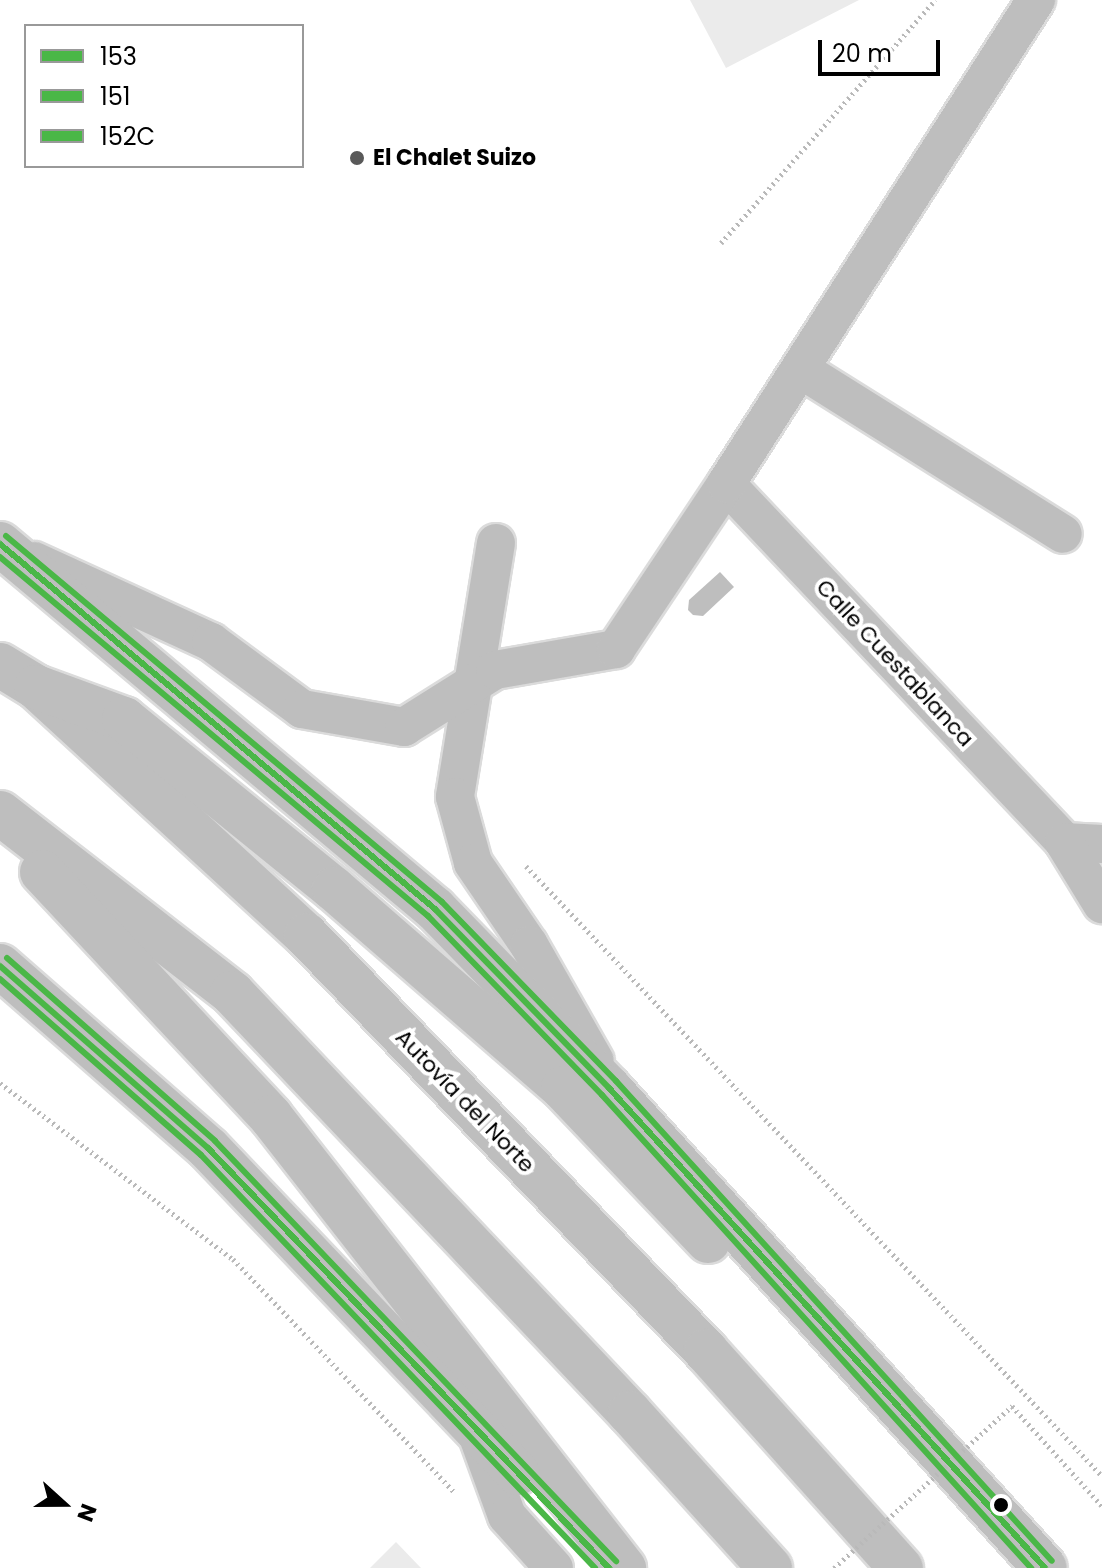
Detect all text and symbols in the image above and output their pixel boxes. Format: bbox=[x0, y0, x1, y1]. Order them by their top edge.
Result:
legend bbox=[24, 24, 304, 168]
scale bar bbox=[822, 24, 944, 74]
text: 20 m bbox=[832, 37, 892, 70]
text: 153 bbox=[100, 40, 137, 73]
text: 151 bbox=[100, 80, 130, 113]
text: 152C bbox=[100, 120, 155, 153]
place label: El Chalet Suizo bbox=[373, 145, 536, 171]
marker: El Chalet Suizo bbox=[348, 149, 366, 167]
street label: Calle Cuestablanca bbox=[811, 574, 979, 752]
street label: Autovía del Norte bbox=[390, 1024, 540, 1178]
north arrow bbox=[24, 1464, 104, 1544]
unlabelled marker bbox=[993, 1497, 1009, 1513]
text: N bbox=[69, 1499, 104, 1526]

